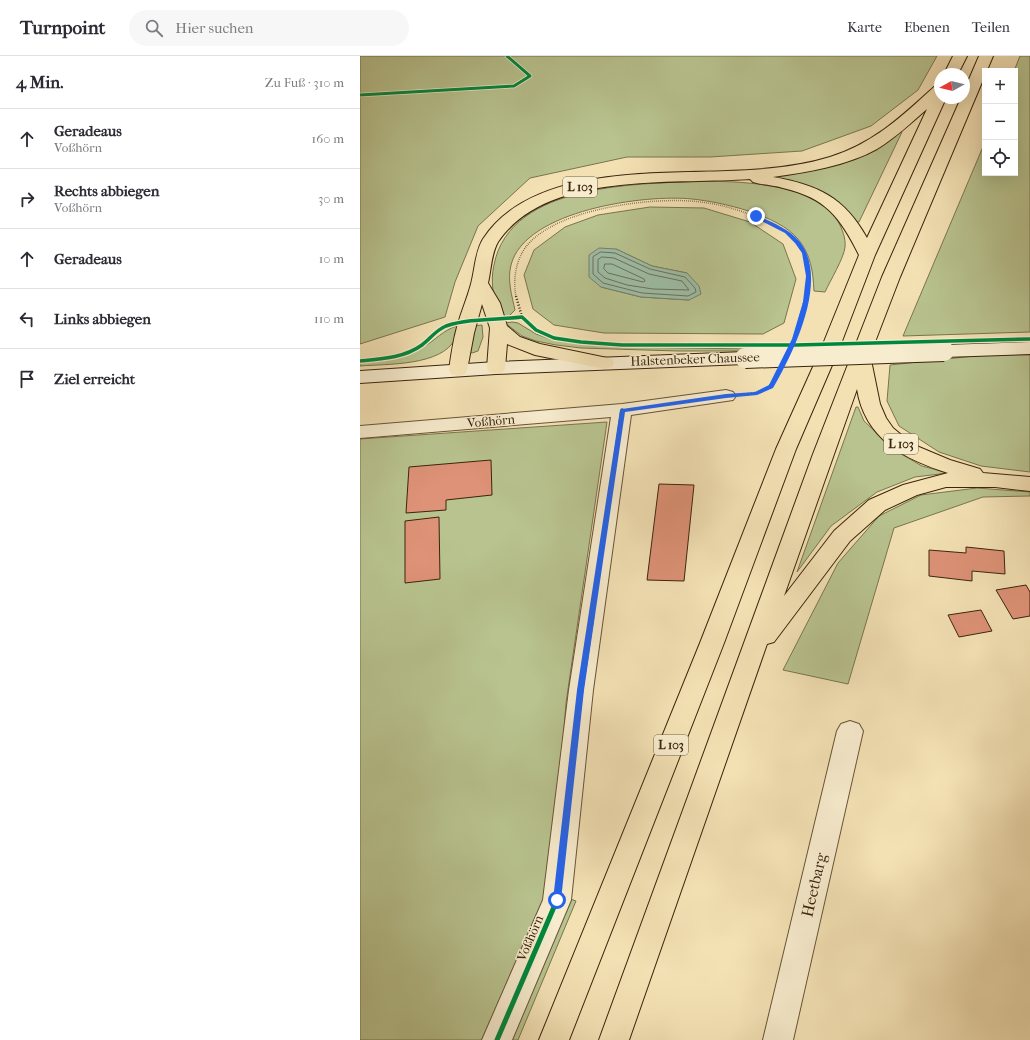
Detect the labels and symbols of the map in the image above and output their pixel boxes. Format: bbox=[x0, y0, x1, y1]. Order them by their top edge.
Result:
north arrow bbox=[934, 68, 970, 104]
road number: L 103 bbox=[563, 177, 597, 197]
route end bbox=[747, 207, 765, 225]
street label: Halstenbeker Chaussee bbox=[630, 349, 761, 369]
street label: Voßhörn bbox=[465, 411, 516, 431]
road number: L 103 bbox=[884, 434, 918, 454]
road number: L 103 bbox=[654, 735, 688, 755]
street label: Heetbarg bbox=[797, 851, 831, 919]
route start bbox=[548, 891, 566, 909]
street label: Voßhörn bbox=[513, 913, 546, 964]

